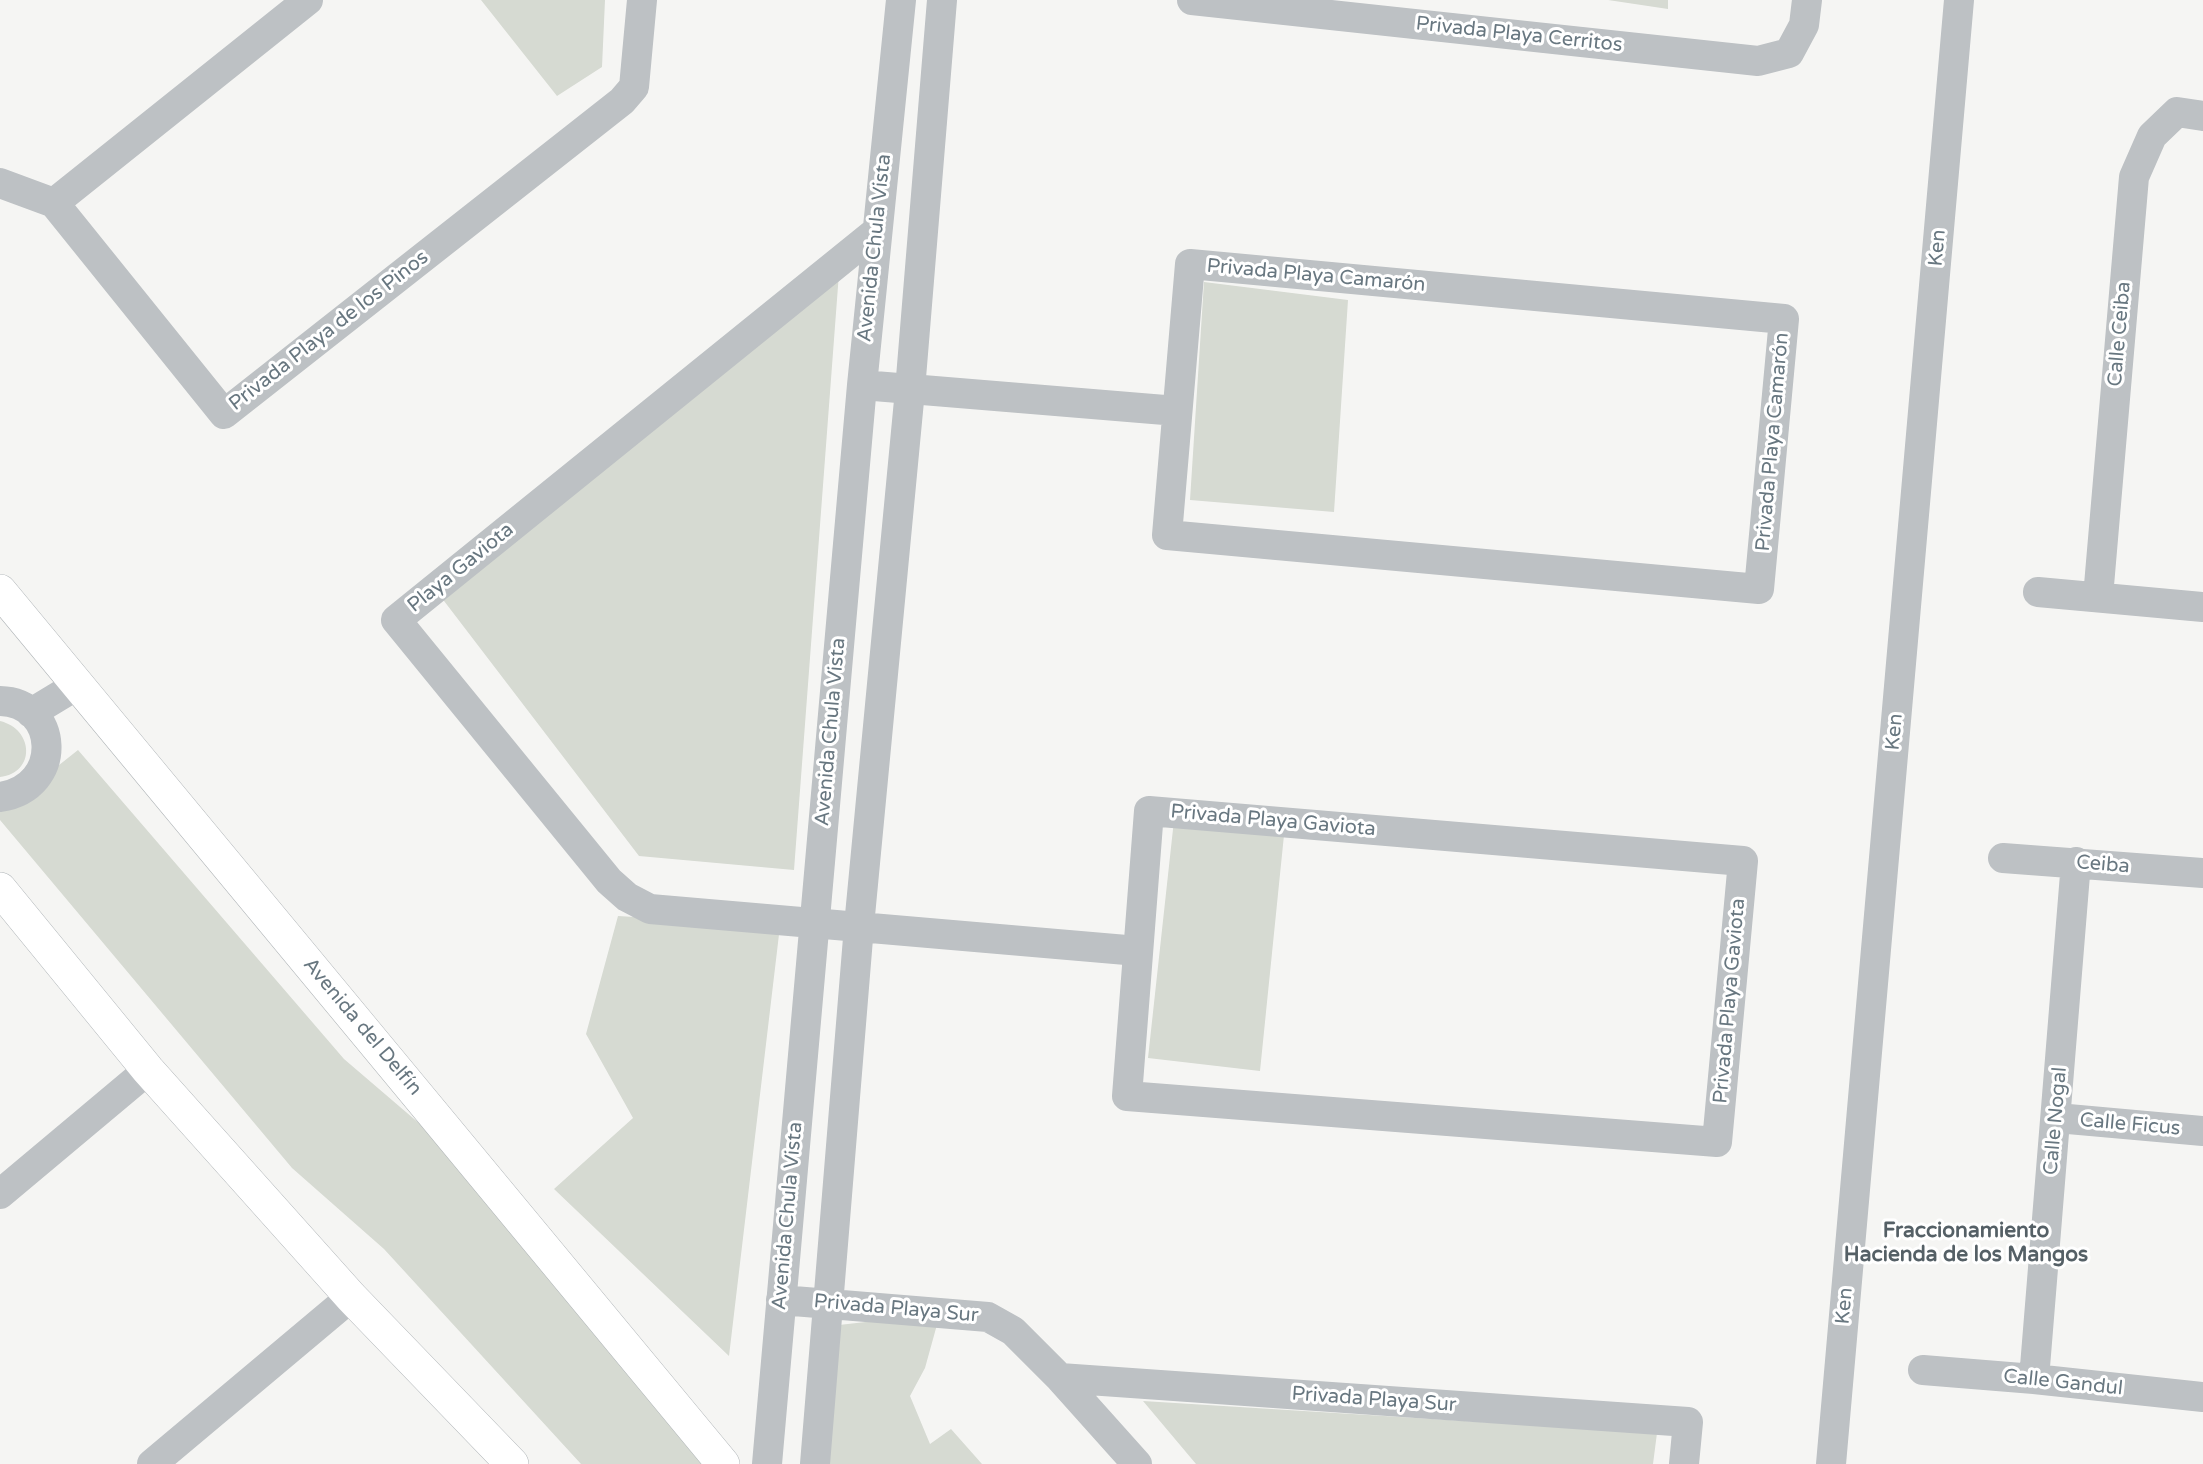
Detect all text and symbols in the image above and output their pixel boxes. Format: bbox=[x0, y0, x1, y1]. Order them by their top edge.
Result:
street label: Privada Playa Cerritos bbox=[1415, 12, 1623, 58]
street label: Avenida Chula Vista bbox=[853, 153, 897, 343]
street label: Ken bbox=[1924, 229, 1952, 267]
street label: Privada Playa de los Pinos bbox=[225, 246, 433, 416]
street label: Privada Playa Camarón bbox=[1206, 254, 1426, 298]
street label: Calle Ceiba bbox=[2103, 280, 2137, 388]
street label: Privada Playa Camarón bbox=[1751, 332, 1795, 552]
street label: Playa Gaviota bbox=[403, 518, 519, 618]
street label: Avenida Chula Vista bbox=[811, 637, 851, 827]
street label: Ken bbox=[1881, 713, 1909, 751]
street label: Privada Playa Gaviota bbox=[1169, 800, 1377, 842]
street label: Ceiba bbox=[2075, 851, 2131, 879]
street label: Privada Playa Gaviota bbox=[1709, 897, 1751, 1105]
street label: Avenida del Delfín bbox=[298, 953, 426, 1101]
street label: Calle Nogal bbox=[2039, 1066, 2073, 1176]
street label: Calle Ficus bbox=[2079, 1109, 2181, 1141]
street label: Avenida Chula Vista bbox=[768, 1121, 808, 1311]
district label: Fraccionamiento Hacienda de los Mangos bbox=[1844, 1218, 2088, 1268]
street label: Ken bbox=[1831, 1287, 1859, 1325]
street label: Privada Playa Sur bbox=[813, 1290, 979, 1328]
street label: Calle Gandul bbox=[2002, 1365, 2124, 1401]
street label: Privada Playa Sur bbox=[1291, 1382, 1457, 1418]

